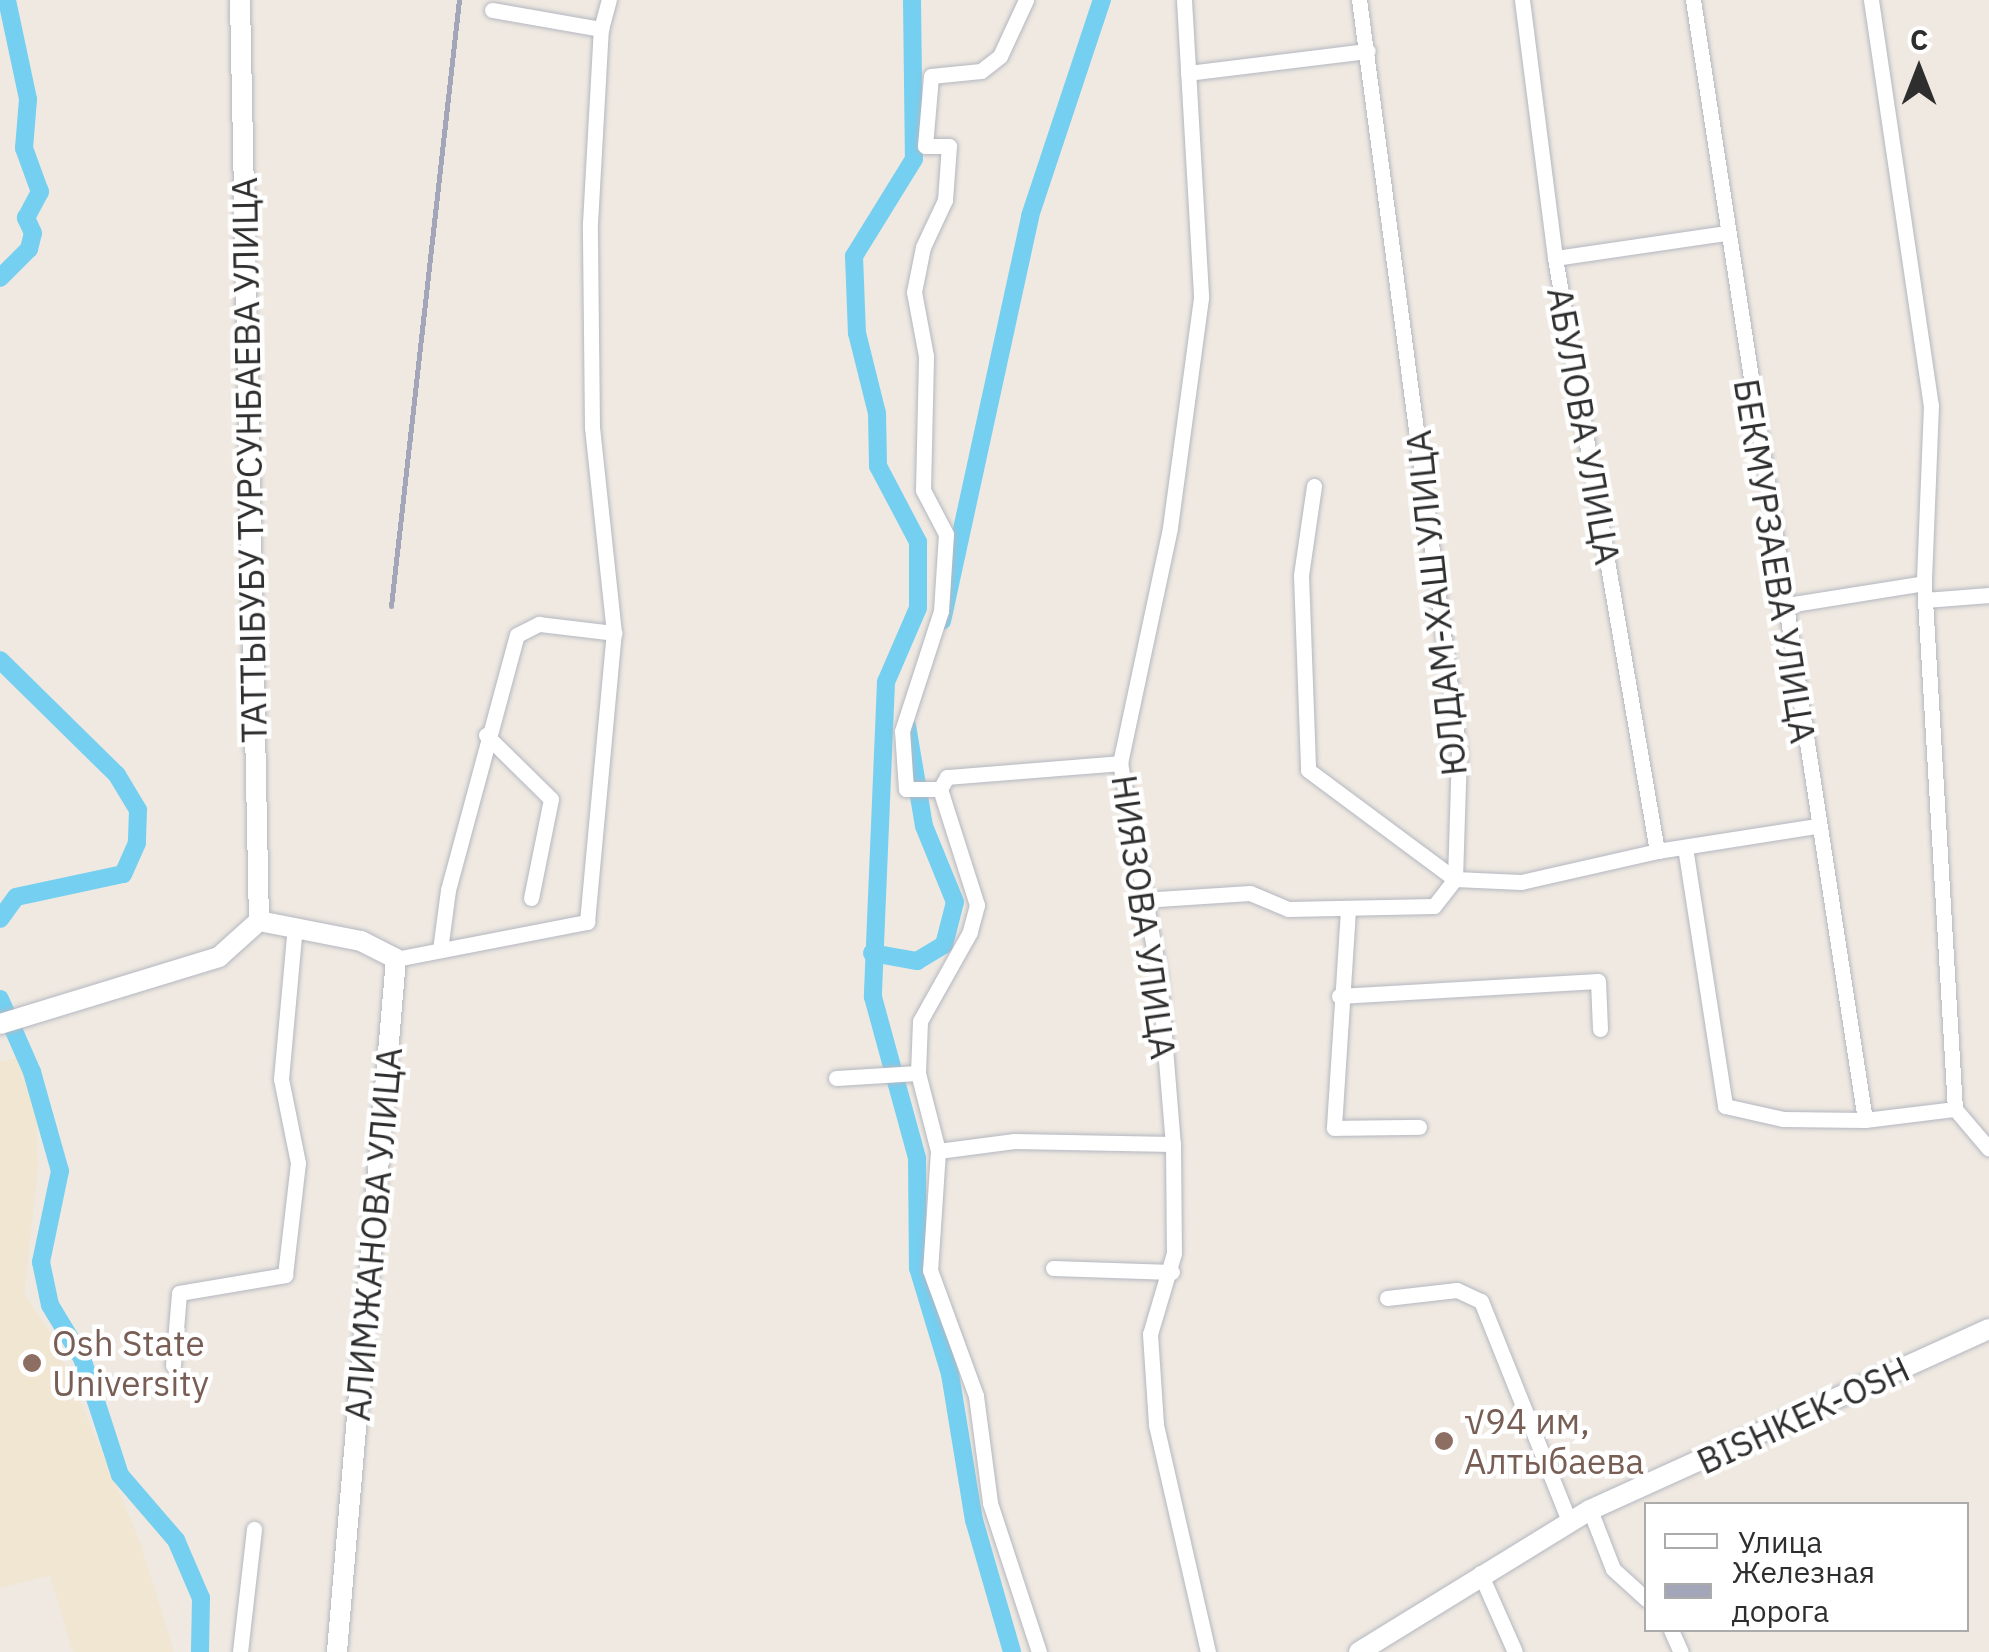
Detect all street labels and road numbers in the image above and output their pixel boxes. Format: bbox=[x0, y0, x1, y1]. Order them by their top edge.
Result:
street label: ТАТТЫБУБУ ТУРСУНБАЕВА УЛИЦА bbox=[223, 177, 275, 743]
street label: АБУЛОВА УЛИЦА bbox=[1539, 284, 1629, 568]
street label: БЕКМУРЗАЕВА УЛИЦА bbox=[1725, 376, 1825, 746]
street label: ЮЛДАМ-ХАШ УЛИЦА bbox=[1397, 428, 1475, 778]
street label: НИЯЗОВА УЛИЦА bbox=[1103, 772, 1185, 1062]
street label: АЛИМЖАНОВА УЛИЦА bbox=[336, 1045, 410, 1423]
street label: BISHKEK-OSH bbox=[1690, 1348, 1916, 1482]

